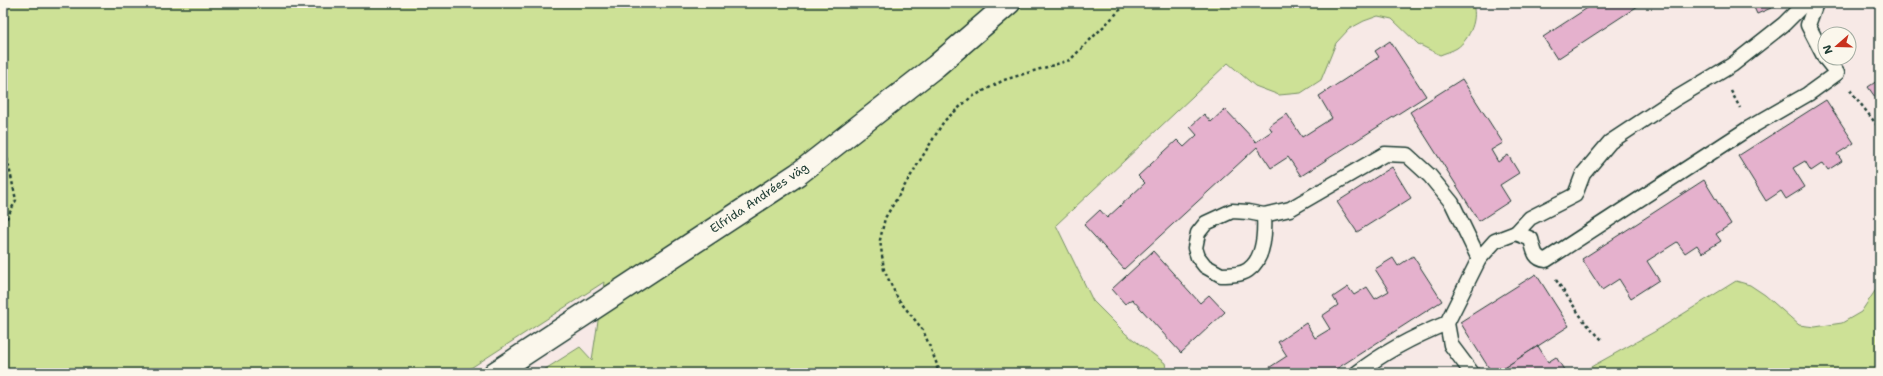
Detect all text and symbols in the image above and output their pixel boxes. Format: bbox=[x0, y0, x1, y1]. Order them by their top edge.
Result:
north arrow bbox=[1817, 26, 1857, 66]
text: N bbox=[1819, 42, 1837, 56]
street label: Elfrida Andrées väg bbox=[707, 159, 811, 237]

